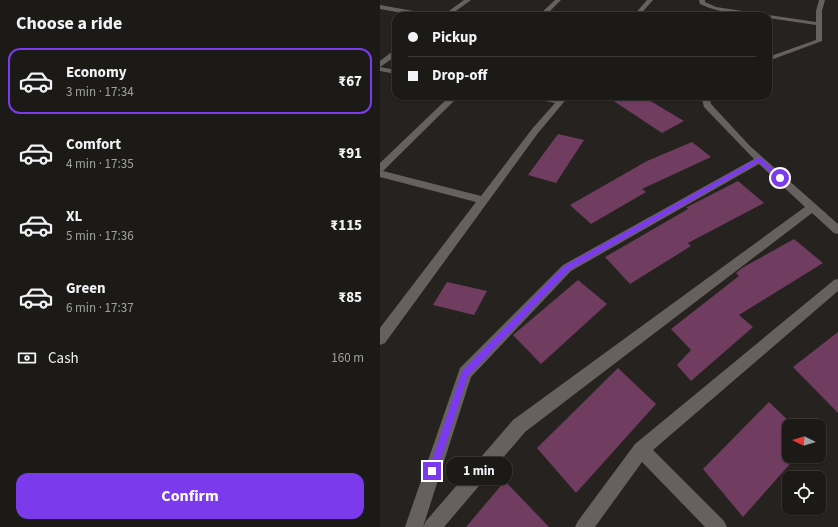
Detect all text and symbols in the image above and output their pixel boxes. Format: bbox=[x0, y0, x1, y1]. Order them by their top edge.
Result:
text: Choose a ride bbox=[16, 11, 122, 36]
text: Pickup bbox=[432, 27, 477, 48]
text: Economy bbox=[66, 62, 127, 83]
icon: car bbox=[18, 63, 54, 99]
text: Drop-off bbox=[432, 65, 487, 86]
text: ₹67 bbox=[338, 71, 362, 92]
text: 3 min · 17:34 bbox=[66, 83, 134, 101]
text: Comfort bbox=[66, 134, 121, 155]
icon: car bbox=[18, 135, 54, 171]
text: ₹91 bbox=[338, 143, 362, 164]
text: 4 min · 17:35 bbox=[66, 155, 134, 173]
route start bbox=[771, 169, 789, 187]
text: XL bbox=[66, 206, 82, 227]
icon: car bbox=[18, 207, 54, 243]
text: ₹115 bbox=[330, 215, 362, 236]
text: 5 min · 17:36 bbox=[66, 227, 134, 245]
text: Green bbox=[66, 278, 106, 299]
icon: car bbox=[18, 279, 54, 315]
text: ₹85 bbox=[338, 287, 362, 308]
text: 6 min · 17:37 bbox=[66, 299, 134, 317]
icon: cash bbox=[16, 347, 38, 369]
text: Cash bbox=[48, 348, 79, 369]
text: 160 m bbox=[331, 349, 364, 367]
north arrow bbox=[782, 419, 826, 463]
map controls bbox=[782, 419, 826, 515]
callout: 1 min bbox=[446, 457, 512, 485]
route end bbox=[423, 462, 441, 480]
text: 1 min bbox=[463, 462, 495, 480]
button: locate bbox=[782, 471, 826, 515]
button: Confirm bbox=[16, 473, 364, 519]

